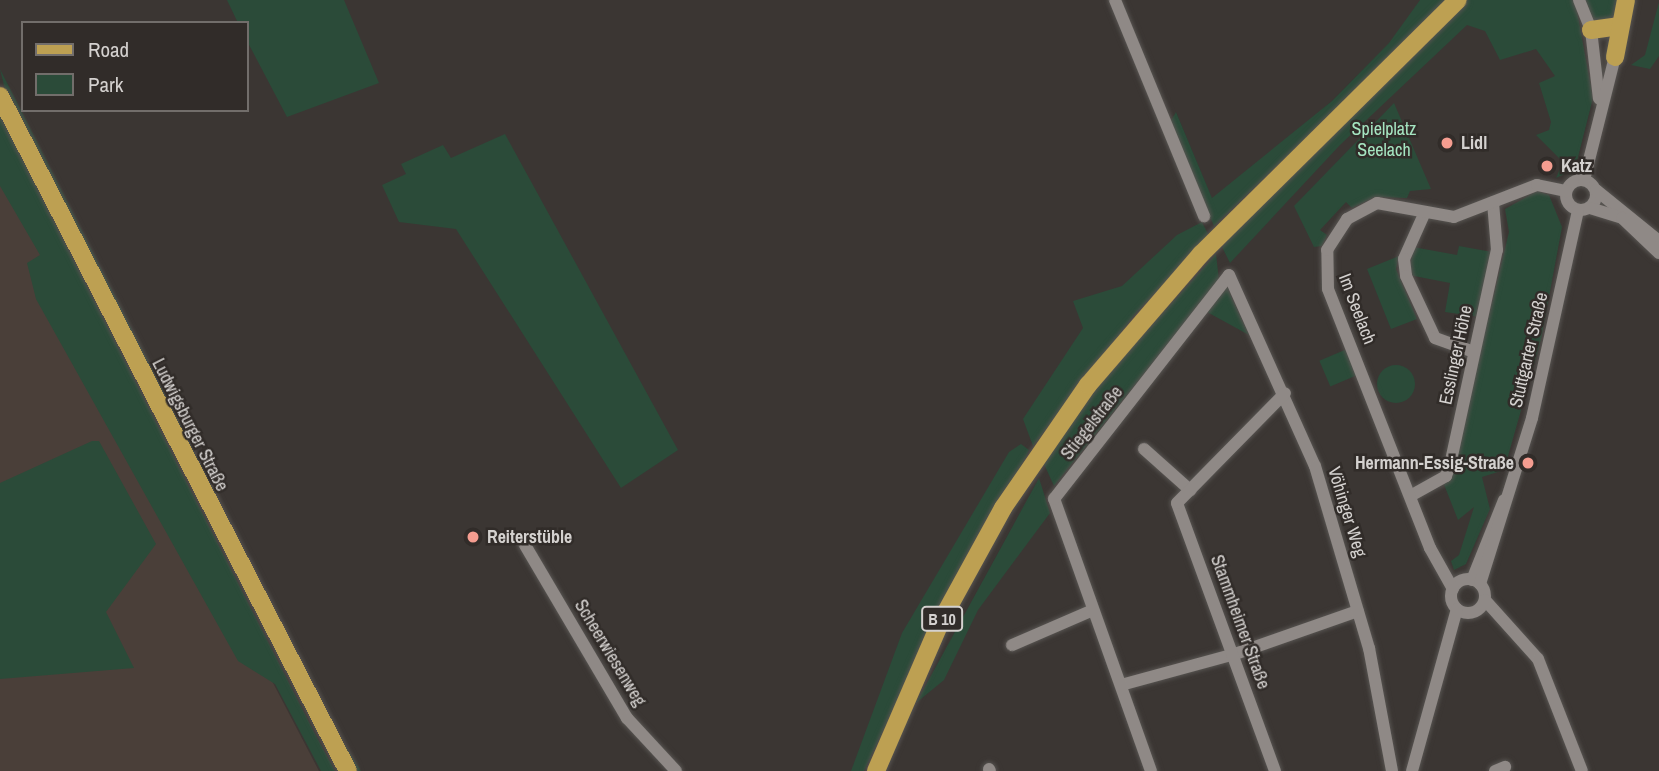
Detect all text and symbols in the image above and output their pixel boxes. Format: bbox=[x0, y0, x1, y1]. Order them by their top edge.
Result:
legend bbox=[21, 21, 248, 112]
text: Road bbox=[88, 35, 129, 64]
text: Park bbox=[88, 70, 123, 99]
park label: Spielplatz Seelach bbox=[1352, 119, 1416, 162]
place label: Lidl bbox=[1461, 132, 1487, 154]
marker: Lidl bbox=[1439, 135, 1455, 151]
place label: Katz bbox=[1561, 155, 1592, 177]
marker: Katz bbox=[1539, 158, 1555, 174]
street label: Im Seelach bbox=[1334, 271, 1380, 347]
street label: Stuttgarter Straße bbox=[1505, 290, 1553, 410]
street label: Esslinger Höhe bbox=[1435, 303, 1477, 407]
street label: Ludwigsburger Straße bbox=[147, 355, 233, 495]
street label: Stiegelstraße bbox=[1056, 382, 1128, 464]
place label: Hermann-Essig-Straße bbox=[1355, 452, 1514, 474]
marker: Hermann-Essig-Straße bbox=[1520, 455, 1536, 471]
street label: Vöhinger Weg bbox=[1323, 464, 1371, 560]
place label: Reiterstüble bbox=[487, 526, 572, 548]
marker: Reiterstüble bbox=[465, 529, 481, 545]
street label: Stammheimer Straße bbox=[1206, 552, 1274, 692]
street label: Scheerwiesenweg bbox=[570, 596, 650, 710]
road number: B 10 bbox=[921, 606, 963, 632]

